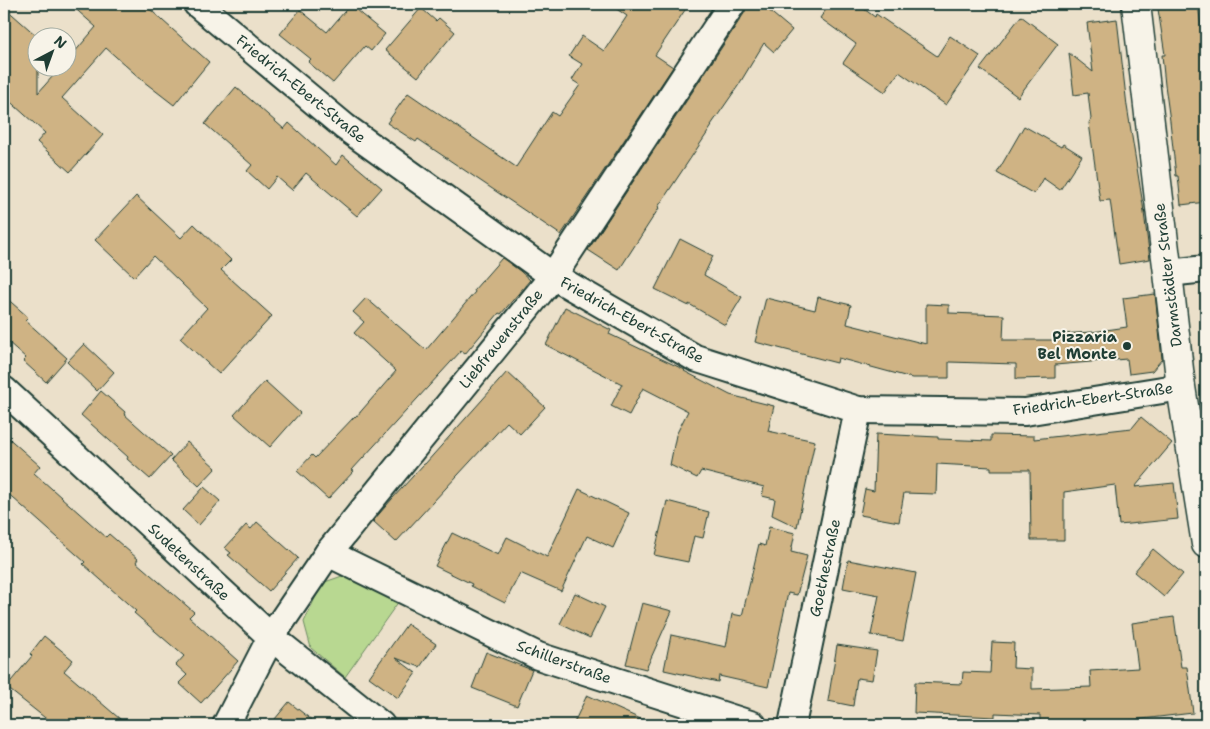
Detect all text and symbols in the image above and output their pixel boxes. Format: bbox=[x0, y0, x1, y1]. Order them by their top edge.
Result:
north arrow bbox=[28, 28, 78, 78]
street label: Friedrich-Ebert-Straße bbox=[232, 30, 370, 148]
text: N bbox=[50, 32, 71, 53]
street label: Darmstädter Straße bbox=[1149, 202, 1187, 348]
street label: Friedrich-Ebert-Straße bbox=[557, 272, 707, 368]
street label: Liebfrauenstraße bbox=[455, 285, 547, 393]
place label: Pizzaria Bel Monte bbox=[1038, 327, 1118, 364]
marker: Pizzaria Bel Monte bbox=[1121, 340, 1133, 352]
street label: Friedrich-Ebert-Straße bbox=[1012, 378, 1174, 420]
street label: Goethestraße bbox=[805, 517, 845, 619]
street label: Sudetenstraße bbox=[144, 519, 234, 605]
street label: Schillerstraße bbox=[514, 636, 614, 688]

